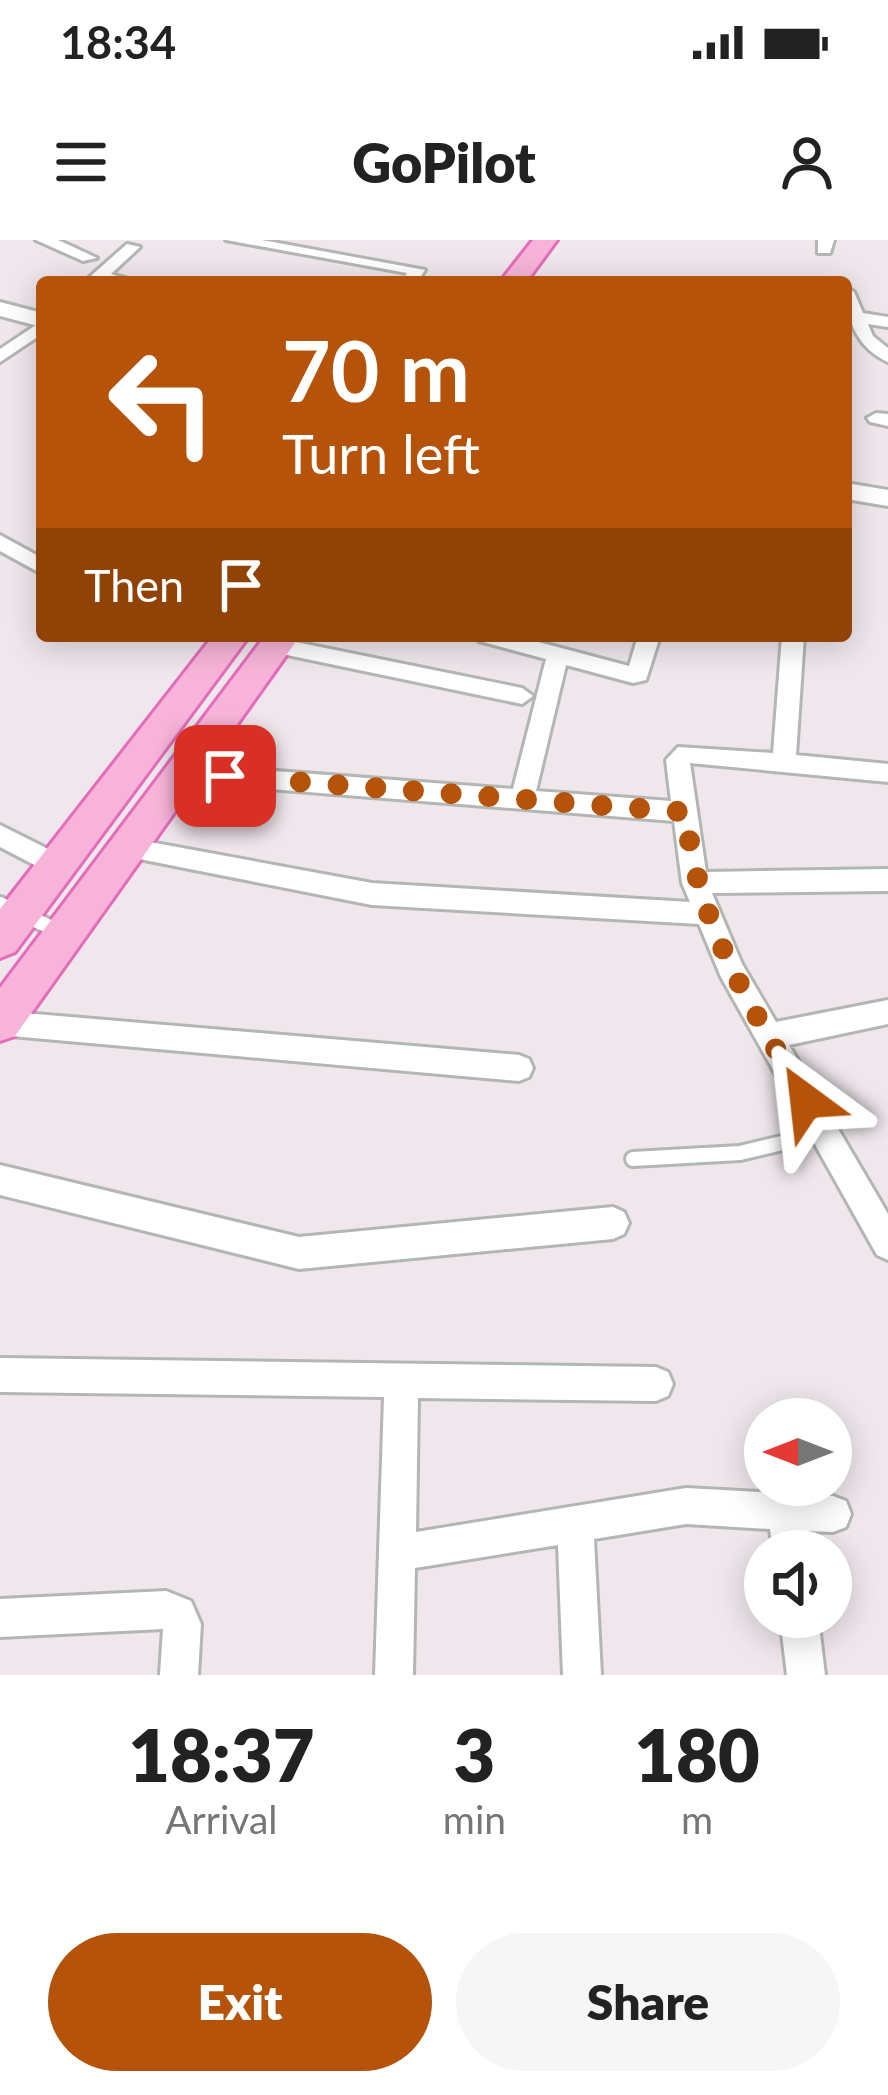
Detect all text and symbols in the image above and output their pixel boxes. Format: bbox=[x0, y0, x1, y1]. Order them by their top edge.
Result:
text: 18:34 bbox=[60, 15, 176, 69]
icon: menu bbox=[48, 129, 114, 195]
icon: person bbox=[774, 129, 840, 195]
text: GoPilot bbox=[352, 130, 536, 195]
text: 70 m bbox=[282, 319, 470, 420]
icon: left bbox=[84, 324, 240, 480]
text: Turn left bbox=[282, 421, 480, 486]
icon: arrive bbox=[208, 552, 274, 618]
text: Then bbox=[84, 558, 184, 612]
pin bbox=[174, 725, 276, 827]
icon: arrive bbox=[192, 743, 258, 809]
position arrow bbox=[743, 1038, 869, 1164]
north arrow bbox=[744, 1398, 852, 1506]
map controls bbox=[744, 1398, 852, 1638]
button: sound bbox=[744, 1530, 852, 1638]
text: 18:37 bbox=[128, 1711, 314, 1797]
text: 3 bbox=[454, 1711, 495, 1797]
text: 180 bbox=[634, 1711, 760, 1797]
text: Arrival bbox=[165, 1796, 278, 1842]
text: min bbox=[443, 1796, 506, 1842]
text: m bbox=[681, 1796, 713, 1842]
button: Exit bbox=[48, 1933, 432, 2071]
button: Share bbox=[456, 1933, 840, 2071]

